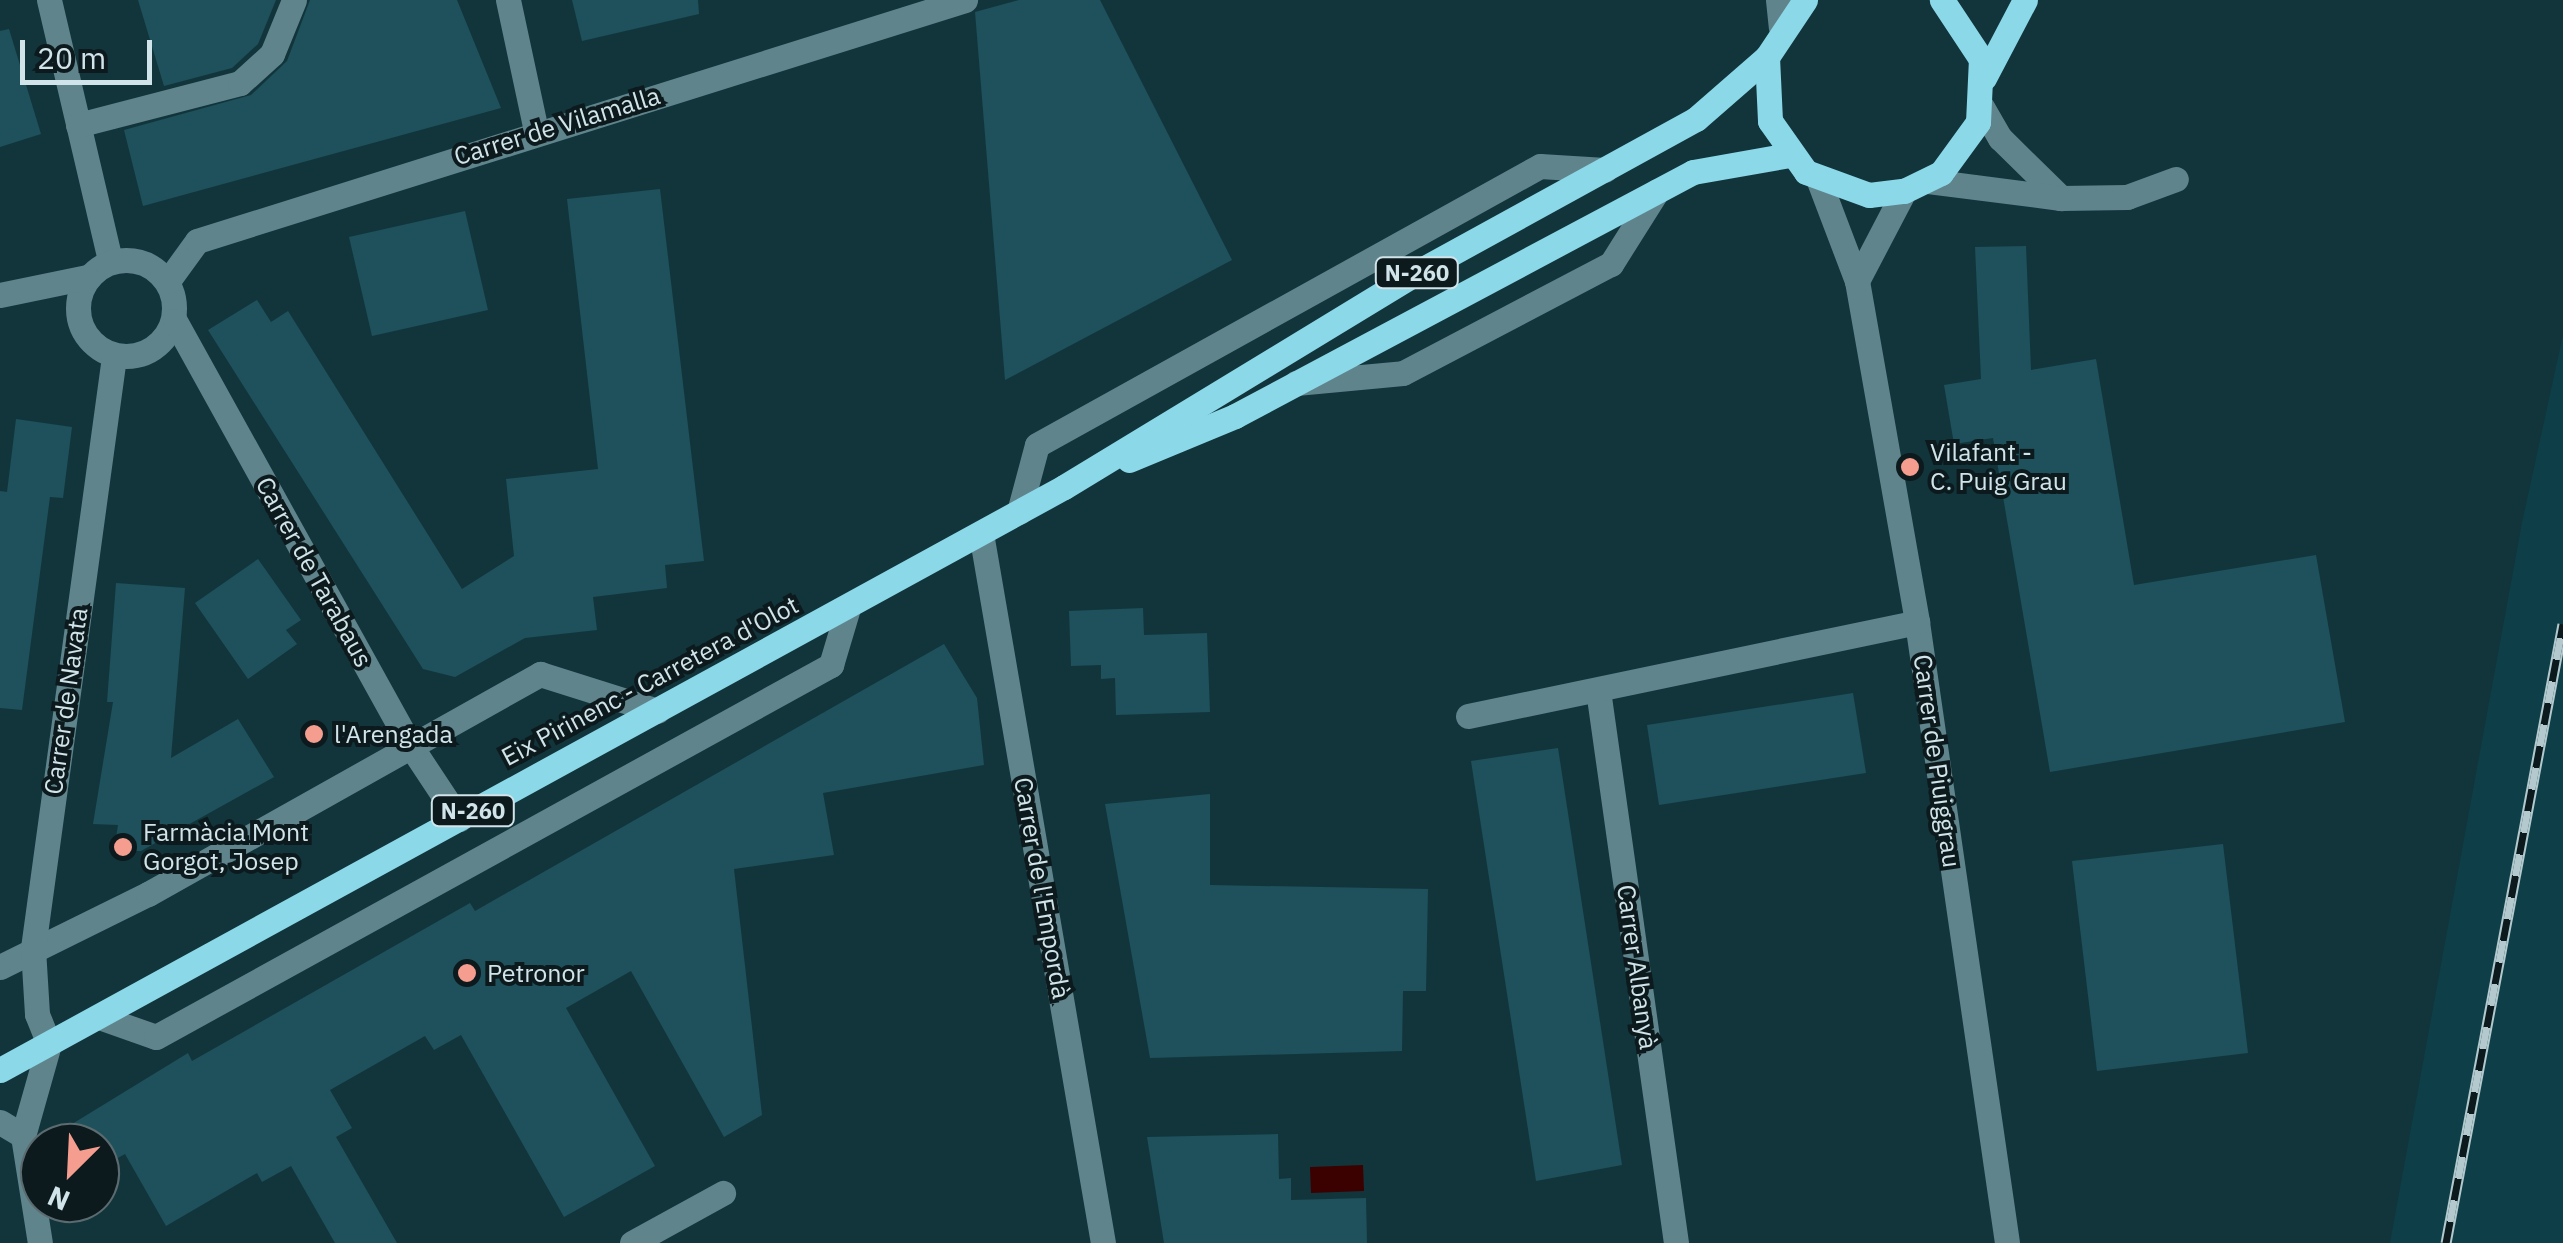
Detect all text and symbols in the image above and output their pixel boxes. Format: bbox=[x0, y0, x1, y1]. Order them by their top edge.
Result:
scale bar bbox=[25, 20, 158, 82]
text: 20 m bbox=[37, 38, 106, 77]
street label: Carrer de Vilamalla bbox=[450, 80, 664, 172]
road number: N-260 bbox=[1374, 256, 1460, 290]
place label: Vilafant - C. Puig Grau bbox=[1930, 438, 2067, 497]
marker: Vilafant - C. Puig Grau bbox=[1899, 456, 1921, 478]
street label: Carrer de Tarabaus bbox=[249, 472, 379, 672]
street label: Eix Pirinenc - Carretera d'Olot bbox=[496, 590, 804, 772]
street label: Carrer de Navata bbox=[38, 606, 94, 796]
street label: Carrer de Piuiggrau bbox=[1907, 652, 1967, 870]
place label: l'Arengada bbox=[334, 719, 453, 749]
marker: l'Arengada bbox=[303, 723, 325, 745]
street label: Carrer de l'Empordà bbox=[1008, 775, 1076, 1001]
road number: N-260 bbox=[430, 794, 516, 828]
place label: Farmàcia Mont Gorgot, Josep bbox=[143, 818, 309, 877]
marker: Farmàcia Mont Gorgot, Josep bbox=[112, 836, 134, 858]
street label: Carrer Albanyà bbox=[1611, 883, 1663, 1051]
place label: Petronor bbox=[487, 958, 585, 988]
marker: Petronor bbox=[456, 962, 478, 984]
north arrow bbox=[20, 1123, 120, 1223]
text: N bbox=[42, 1178, 75, 1220]

